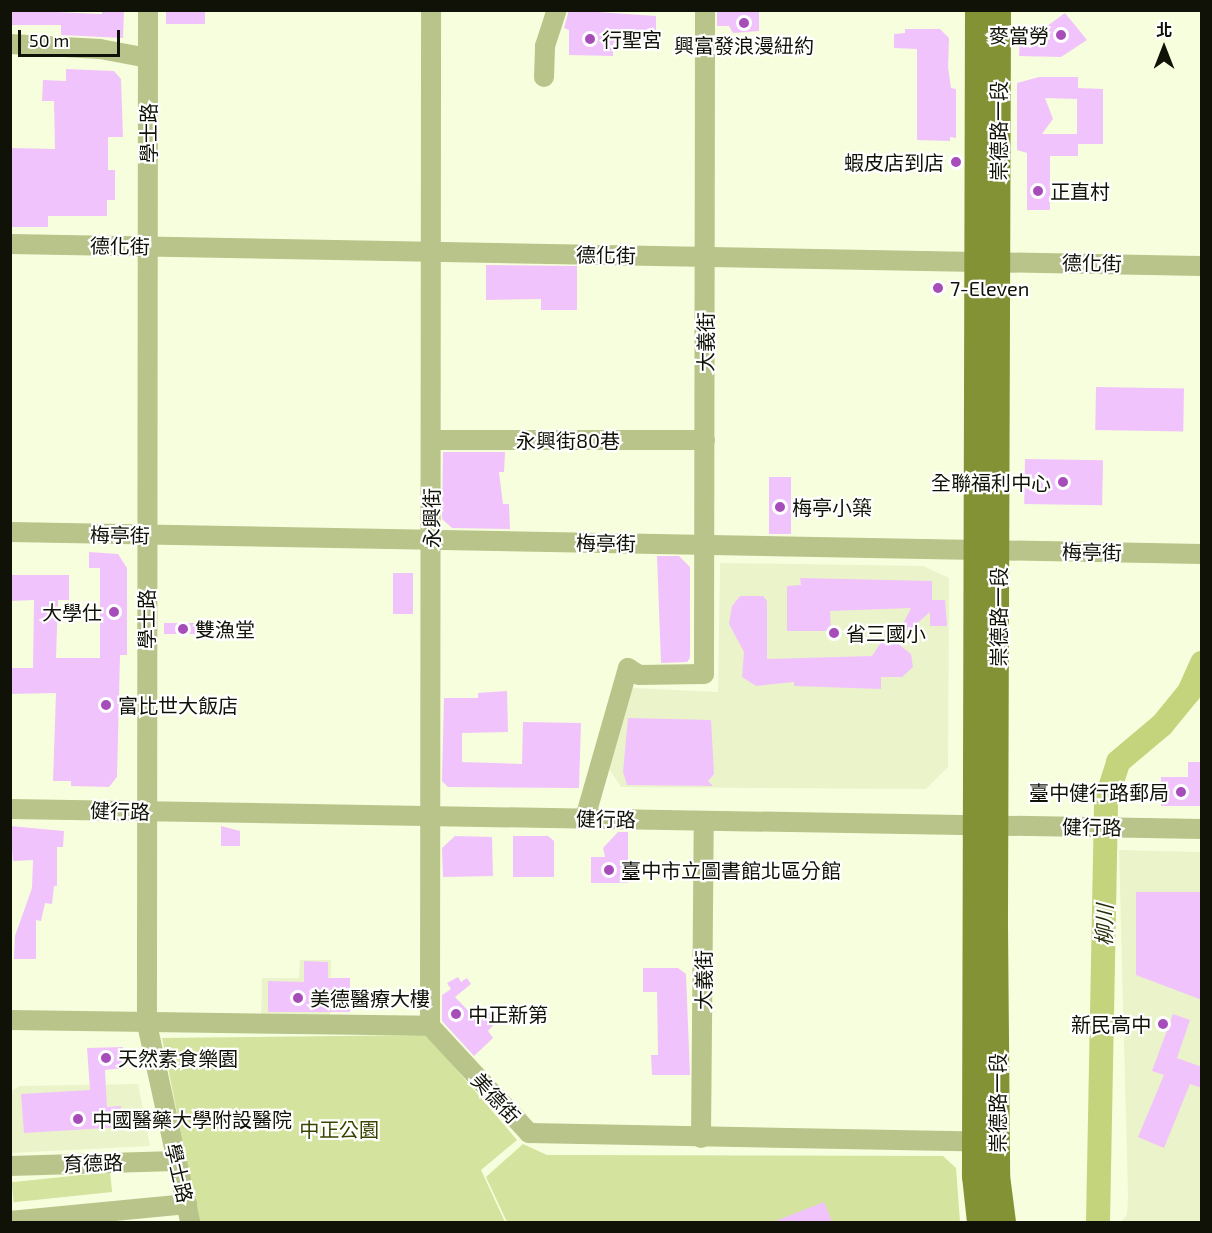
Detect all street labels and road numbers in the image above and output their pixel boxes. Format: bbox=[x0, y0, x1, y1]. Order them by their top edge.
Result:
street label: 崇德路一段 bbox=[986, 81, 1010, 181]
street label: 學士路 bbox=[136, 103, 160, 163]
street label: 德化街 bbox=[90, 233, 150, 259]
street label: 德化街 bbox=[576, 242, 636, 268]
street label: 德化街 bbox=[1062, 250, 1122, 276]
street label: 大義街 bbox=[693, 312, 717, 372]
street label: 永興街80巷 bbox=[516, 428, 620, 452]
street label: 永興街 bbox=[419, 488, 443, 548]
street label: 梅亭街 bbox=[90, 522, 150, 548]
street label: 梅亭街 bbox=[576, 530, 636, 556]
street label: 梅亭街 bbox=[1062, 539, 1122, 565]
street label: 崇德路一段 bbox=[986, 567, 1010, 667]
street label: 學士路 bbox=[134, 589, 158, 649]
street label: 健行路 bbox=[90, 798, 150, 824]
street label: 健行路 bbox=[576, 806, 636, 832]
street label: 健行路 bbox=[1062, 814, 1122, 840]
street label: 大義街 bbox=[691, 950, 715, 1010]
street label: 崇德路一段 bbox=[985, 1053, 1009, 1153]
street label: 美德街 bbox=[467, 1068, 525, 1128]
street label: 學士路 bbox=[161, 1141, 197, 1205]
street label: 育德路 bbox=[63, 1150, 123, 1176]

